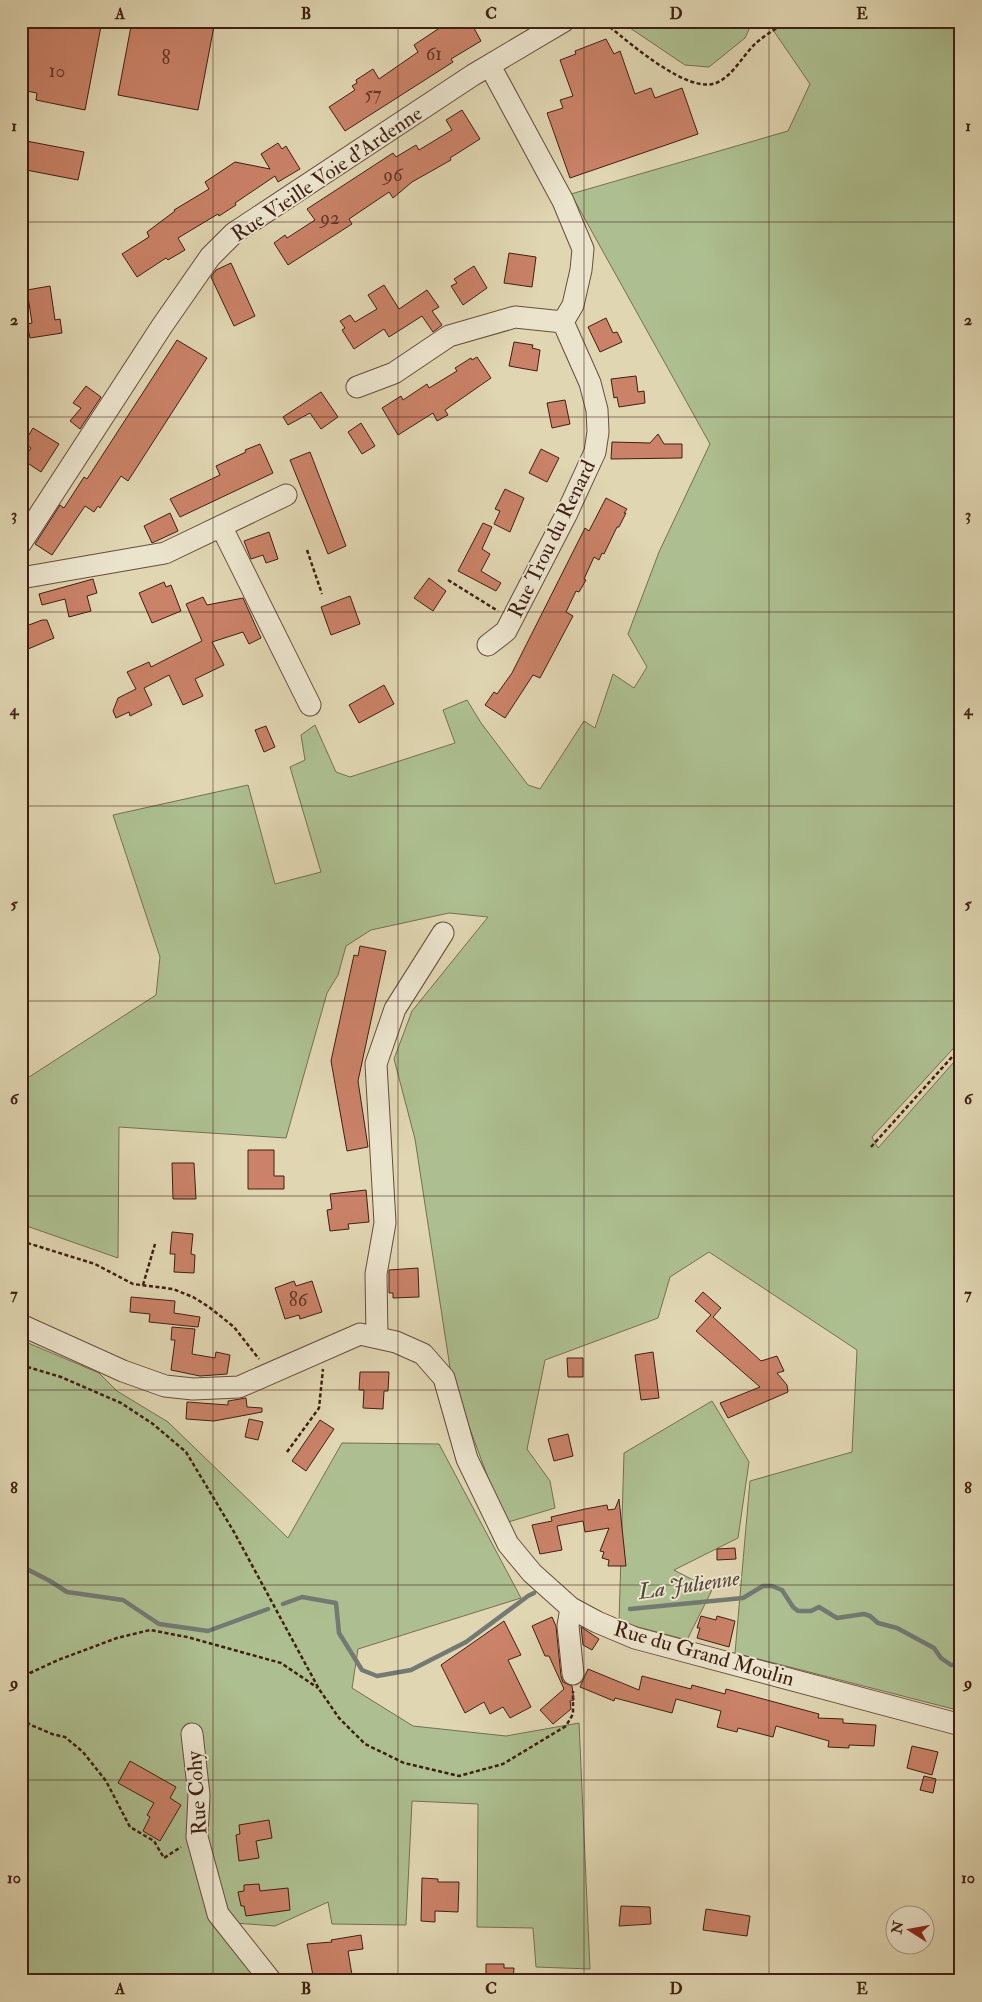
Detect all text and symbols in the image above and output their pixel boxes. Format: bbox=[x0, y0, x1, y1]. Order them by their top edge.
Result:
text: A bbox=[114, 4, 126, 24]
text: B bbox=[301, 4, 311, 24]
text: C bbox=[485, 4, 497, 24]
text: D bbox=[669, 4, 683, 24]
text: E bbox=[856, 4, 868, 24]
house number: 61 bbox=[426, 42, 442, 66]
house number: 8 bbox=[162, 46, 171, 70]
house number: 10 bbox=[49, 59, 65, 83]
house number: 57 bbox=[364, 82, 382, 106]
street label: Rue Vieille Voie d'Ardenne bbox=[226, 100, 428, 248]
text: 1 bbox=[11, 116, 17, 136]
text: 1 bbox=[965, 116, 971, 136]
house number: 96 bbox=[381, 163, 404, 187]
house number: 92 bbox=[318, 206, 340, 230]
text: 2 bbox=[10, 310, 18, 330]
text: 2 bbox=[964, 310, 972, 330]
street label: Rue Trou du Renard bbox=[502, 455, 602, 622]
text: 3 bbox=[11, 505, 17, 525]
text: 3 bbox=[965, 505, 971, 525]
text: 4 bbox=[9, 700, 20, 720]
text: 4 bbox=[963, 700, 974, 720]
text: 5 bbox=[10, 894, 18, 914]
text: 5 bbox=[964, 894, 972, 914]
text: 6 bbox=[10, 1089, 20, 1109]
text: 6 bbox=[964, 1089, 974, 1109]
text: 7 bbox=[10, 1284, 18, 1304]
text: 7 bbox=[964, 1284, 972, 1304]
house number: 86 bbox=[289, 1288, 309, 1312]
text: 8 bbox=[10, 1478, 18, 1498]
text: 8 bbox=[964, 1478, 972, 1498]
water label: La Julienne bbox=[636, 1564, 742, 1606]
street label: Rue du Grand Moulin bbox=[610, 1615, 798, 1693]
text: 9 bbox=[8, 1673, 18, 1693]
text: 9 bbox=[962, 1673, 972, 1693]
street label: Rue Cohy bbox=[181, 1749, 213, 1836]
text: 10 bbox=[7, 1868, 21, 1888]
text: 10 bbox=[961, 1868, 975, 1888]
north arrow bbox=[884, 1904, 934, 1954]
text: N bbox=[888, 1919, 907, 1936]
text: A bbox=[114, 1979, 126, 1999]
text: B bbox=[301, 1979, 311, 1999]
text: C bbox=[485, 1979, 497, 1999]
text: D bbox=[669, 1979, 683, 1999]
text: E bbox=[856, 1979, 868, 1999]

